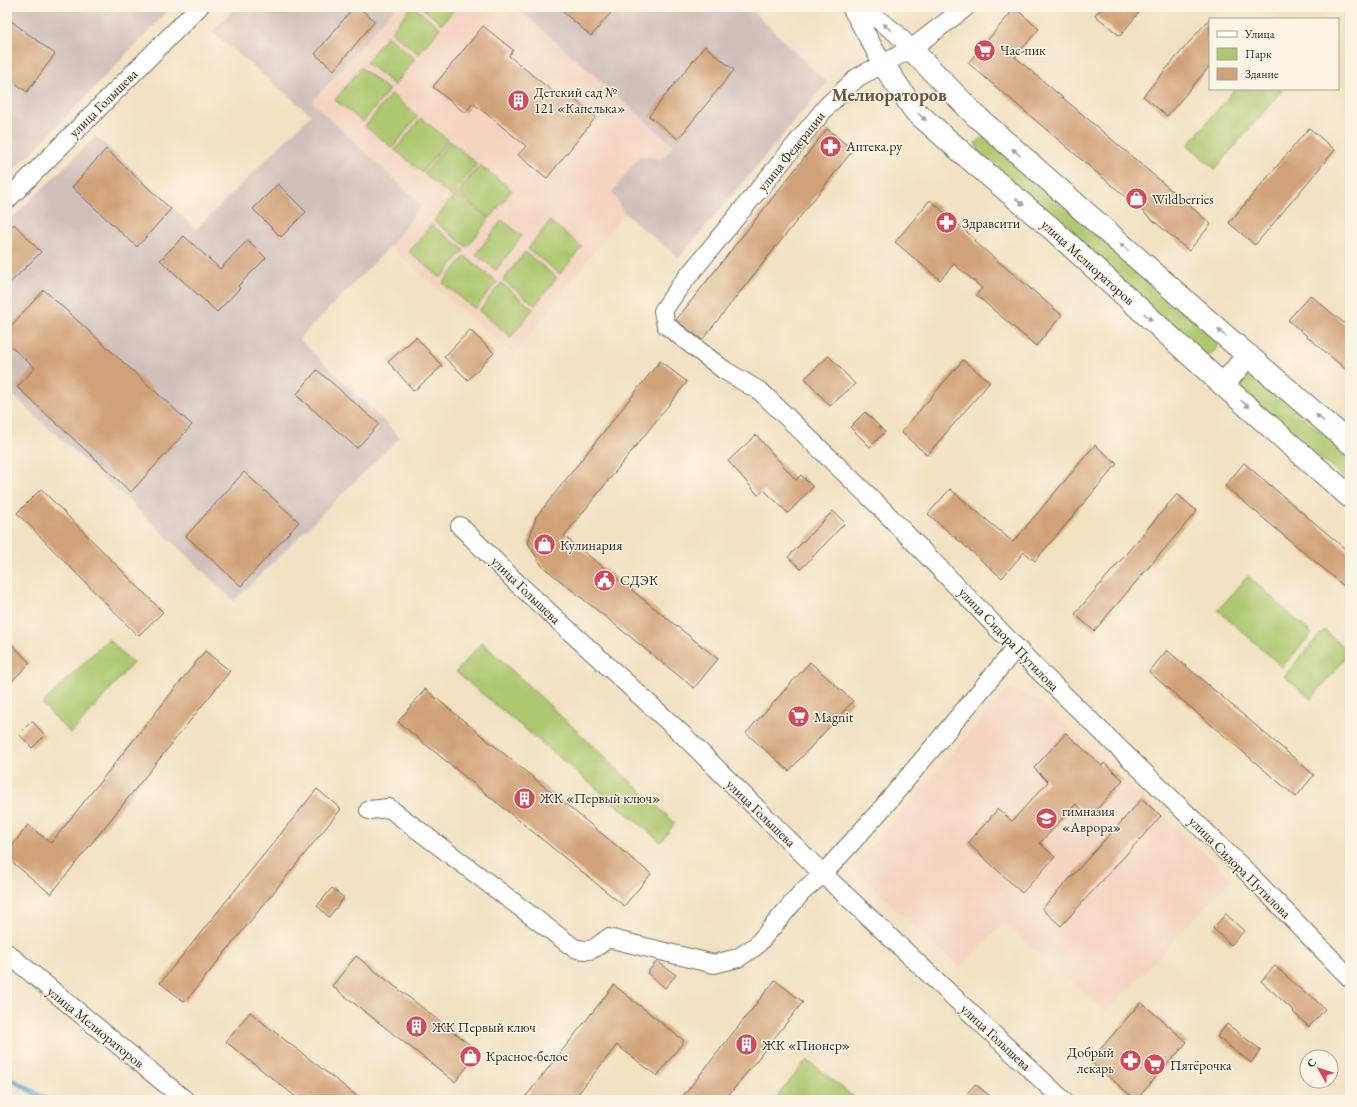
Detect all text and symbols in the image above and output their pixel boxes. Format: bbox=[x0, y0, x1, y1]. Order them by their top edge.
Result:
legend bbox=[1209, 18, 1339, 90]
one-way arrow bbox=[882, 22, 893, 31]
text: Улица bbox=[1244, 26, 1275, 42]
supermarket icon: Час-пик bbox=[972, 37, 998, 63]
place label: Час-пик bbox=[1000, 41, 1046, 59]
text: Парк bbox=[1245, 46, 1272, 62]
street label: улица Голышева bbox=[65, 65, 141, 141]
text: Здание bbox=[1245, 66, 1279, 82]
place label: Детский сад № 121 «Капелька» bbox=[534, 83, 625, 117]
district label: Мелиораторов bbox=[831, 83, 947, 106]
building icon: Детский сад № 121 «Капелька» bbox=[505, 87, 531, 113]
street label: улица Федерации bbox=[753, 107, 829, 195]
one-way arrow bbox=[917, 113, 927, 122]
pharmacy icon: Аптека.ру bbox=[817, 133, 843, 159]
place label: Аптека.ру bbox=[845, 137, 903, 155]
one-way arrow bbox=[1011, 147, 1022, 156]
shop icon: Wildberries bbox=[1123, 186, 1149, 212]
place label: Wildberries bbox=[1152, 190, 1214, 208]
one-way arrow bbox=[1015, 198, 1025, 207]
pharmacy icon: Здравсити bbox=[934, 210, 960, 236]
place label: Здравсити bbox=[962, 214, 1021, 232]
street label: улица Мелиораторов bbox=[1037, 215, 1139, 309]
one-way arrow bbox=[1120, 243, 1129, 252]
one-way arrow bbox=[1144, 312, 1153, 321]
one-way arrow bbox=[1217, 329, 1226, 338]
one-way arrow bbox=[1240, 399, 1250, 409]
one-way arrow bbox=[1315, 413, 1326, 422]
shop icon: Кулинария bbox=[531, 532, 557, 558]
place label: Кулинария bbox=[560, 536, 622, 554]
street label: улица Голышева bbox=[487, 552, 565, 628]
public building icon: СДЭК bbox=[591, 567, 617, 593]
place label: СДЭК bbox=[620, 571, 659, 589]
street label: улица Сидора Путилова bbox=[955, 583, 1064, 695]
supermarket icon: Magnit bbox=[786, 704, 812, 730]
place label: Magnit bbox=[814, 708, 854, 726]
street label: улица Голышева bbox=[722, 775, 800, 851]
building icon: ЖК «Первый ключ» bbox=[512, 785, 538, 811]
place label: ЖК «Первый ключ» bbox=[539, 789, 660, 807]
place label: гимназия «Аврора» bbox=[1062, 802, 1121, 836]
school or university icon: гимназия «Аврора» bbox=[1033, 806, 1059, 832]
street label: улица Сидора Путилова bbox=[1185, 812, 1295, 922]
street label: улица Мелиораторов bbox=[44, 982, 148, 1072]
street label: улица Голышева bbox=[957, 1000, 1035, 1075]
building icon: ЖК Первый ключ bbox=[403, 1014, 429, 1040]
place label: ЖК Первый ключ bbox=[431, 1018, 536, 1036]
building icon: ЖК «Пионер» bbox=[733, 1032, 759, 1058]
place label: ЖК «Пионер» bbox=[761, 1036, 850, 1054]
shop icon: Красное-белое bbox=[457, 1043, 483, 1069]
place label: Добрый лекарь bbox=[1067, 1043, 1115, 1077]
place label: Красное-белое bbox=[486, 1047, 569, 1065]
pharmacy icon: Добрый лекарь bbox=[1117, 1047, 1143, 1073]
north arrow bbox=[1299, 1049, 1339, 1089]
supermarket icon: Пятёрочка bbox=[1141, 1052, 1167, 1078]
text: С bbox=[1303, 1055, 1319, 1070]
place label: Пятёрочка bbox=[1170, 1056, 1232, 1074]

